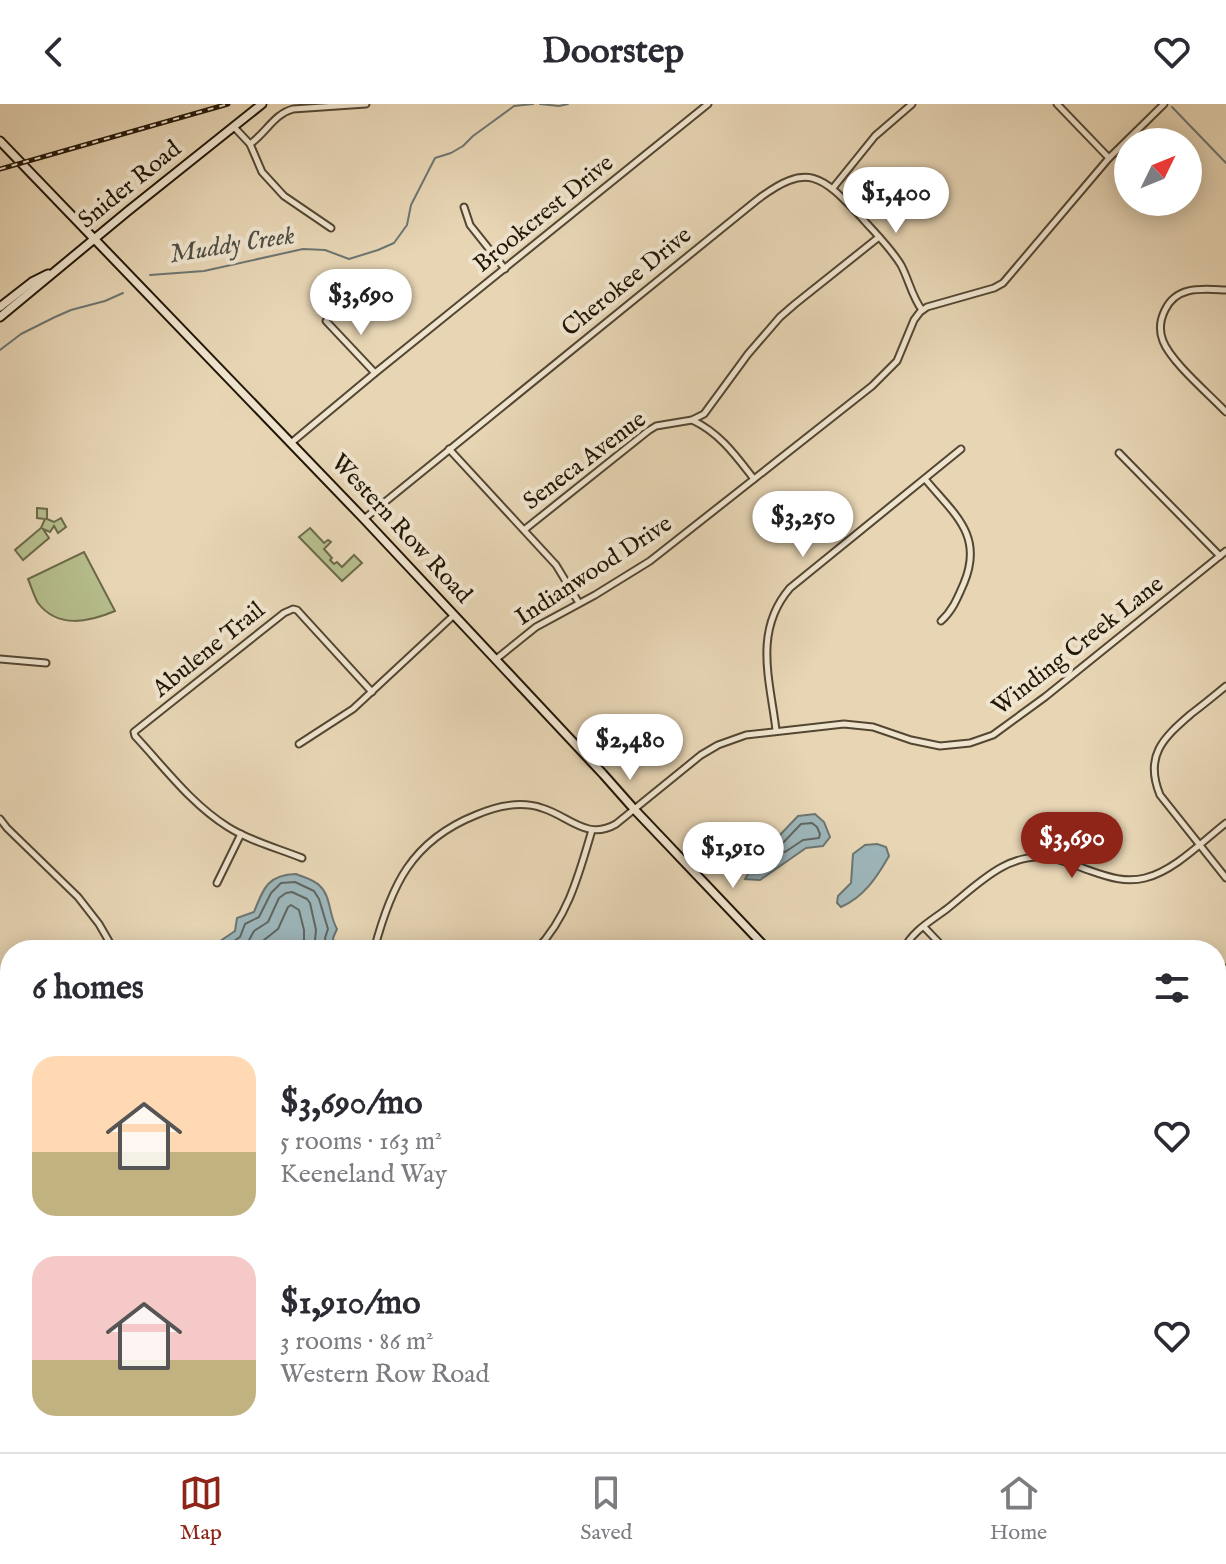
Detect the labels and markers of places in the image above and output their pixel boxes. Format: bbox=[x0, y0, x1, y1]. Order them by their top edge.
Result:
pin: $1,400 bbox=[831, 167, 961, 235]
pin: $3,690 bbox=[296, 269, 426, 337]
pin: $3,250 bbox=[738, 491, 868, 559]
pin: $2,480 bbox=[565, 714, 695, 782]
pin: $3,690 bbox=[1007, 812, 1137, 880]
pin: $1,910 bbox=[668, 822, 798, 890]

